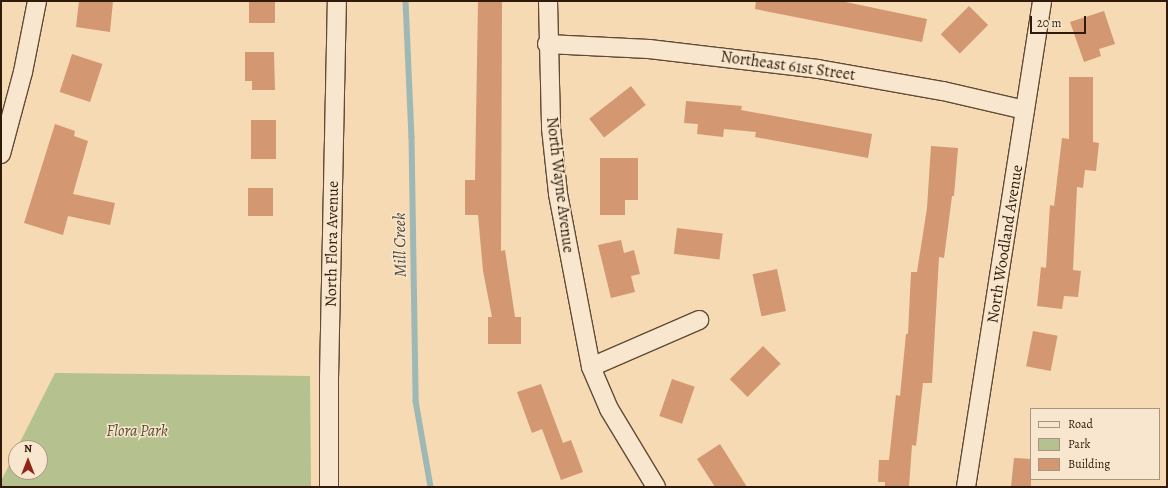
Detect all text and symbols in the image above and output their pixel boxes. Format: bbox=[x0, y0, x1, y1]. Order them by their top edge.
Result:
scale bar bbox=[1032, 8, 1088, 34]
text: 20 m bbox=[1037, 15, 1061, 31]
street label: Northeast 61st Street bbox=[719, 47, 857, 85]
street label: North Wayne Avenue bbox=[542, 116, 578, 254]
street label: North Woodland Avenue bbox=[983, 163, 1027, 325]
street label: North Flora Avenue bbox=[321, 181, 343, 307]
water label: Mill Creek bbox=[389, 212, 411, 278]
legend bbox=[1030, 408, 1160, 480]
text: Road bbox=[1068, 416, 1093, 432]
park label: Flora Park bbox=[106, 421, 168, 441]
text: Park bbox=[1068, 436, 1091, 452]
north arrow bbox=[8, 440, 48, 480]
text: N bbox=[24, 441, 32, 456]
text: Building bbox=[1068, 456, 1110, 472]

